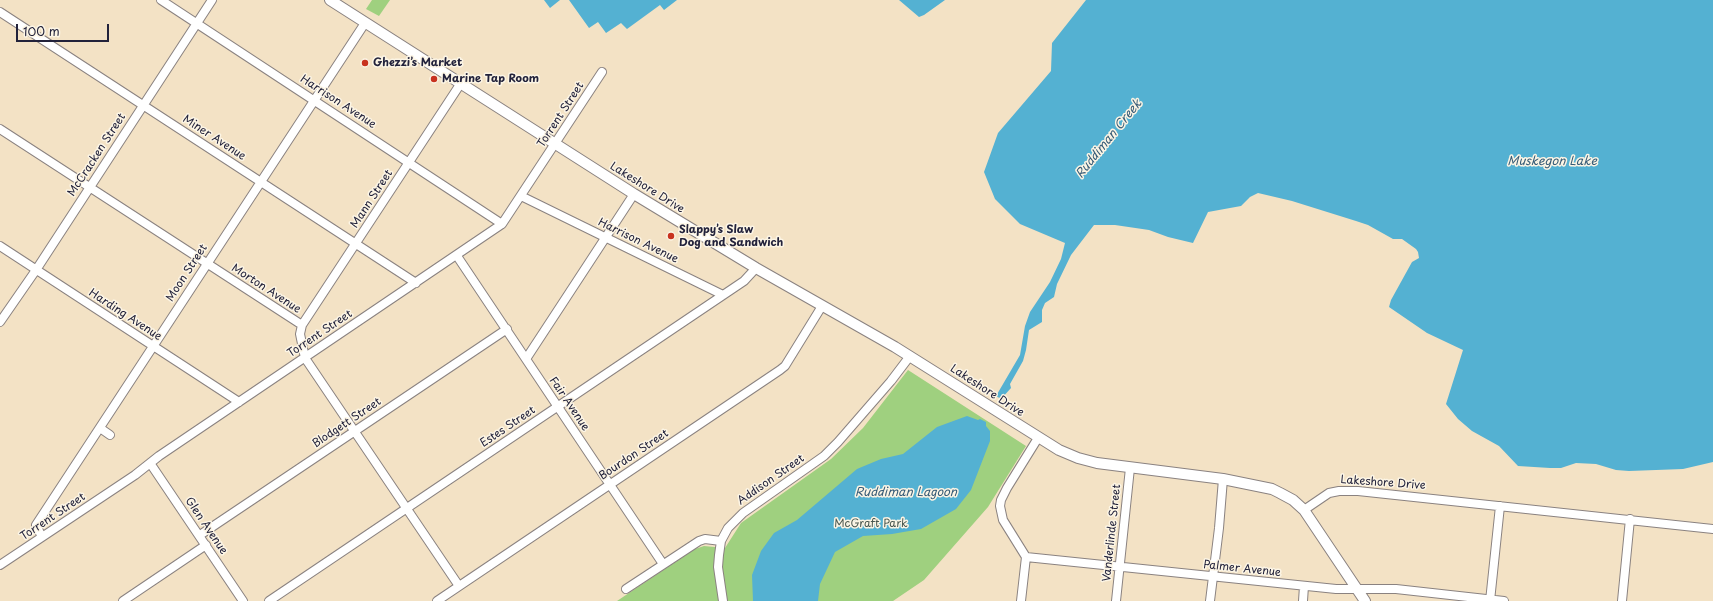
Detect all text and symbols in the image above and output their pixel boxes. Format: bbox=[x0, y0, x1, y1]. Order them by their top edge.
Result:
scale bar bbox=[18, 16, 111, 42]
text: 100 m bbox=[23, 22, 60, 40]
place label: Ghezzi’s Market bbox=[373, 56, 462, 70]
marker: Ghezzi’s Market bbox=[360, 58, 370, 68]
place label: Marine Tap Room bbox=[442, 72, 539, 86]
street label: Harrison Avenue bbox=[298, 73, 378, 131]
marker: Marine Tap Room bbox=[429, 74, 439, 84]
street label: Torrent Street bbox=[535, 80, 587, 150]
water label: Ruddiman Creek bbox=[1073, 97, 1145, 181]
street label: McCracken Street bbox=[65, 111, 129, 199]
street label: Miner Avenue bbox=[180, 113, 248, 163]
water label: Muskegon Lake bbox=[1507, 155, 1597, 169]
street label: Lakeshore Drive bbox=[607, 160, 687, 216]
street label: Mann Street bbox=[348, 167, 396, 231]
street label: Harrison Avenue bbox=[596, 216, 680, 266]
place label: Slappy’s Slaw Dog and Sandwich bbox=[679, 223, 783, 249]
marker: Slappy’s Slaw Dog and Sandwich bbox=[666, 231, 676, 241]
street label: Moon Street bbox=[164, 242, 210, 304]
street label: Morton Avenue bbox=[229, 262, 303, 316]
street label: Harding Avenue bbox=[86, 286, 164, 344]
street label: Torrent Street bbox=[285, 307, 355, 361]
street label: Lakeshore Drive bbox=[948, 362, 1026, 420]
street label: Fair Avenue bbox=[546, 375, 592, 433]
street label: Blodgett Street bbox=[310, 395, 384, 451]
street label: Estes Street bbox=[478, 404, 538, 450]
street label: Bourdon Street bbox=[597, 427, 671, 483]
street label: Addison Street bbox=[735, 452, 807, 508]
street label: Lakeshore Drive bbox=[1340, 473, 1426, 493]
street label: Vanderlinde Street bbox=[1100, 484, 1124, 582]
water label: Ruddiman Lagoon bbox=[855, 486, 957, 500]
street label: Torrent Street bbox=[18, 490, 88, 544]
street label: Glen Avenue bbox=[182, 495, 230, 557]
park label: McGraft Park bbox=[834, 517, 908, 531]
street label: Palmer Avenue bbox=[1203, 558, 1281, 580]

